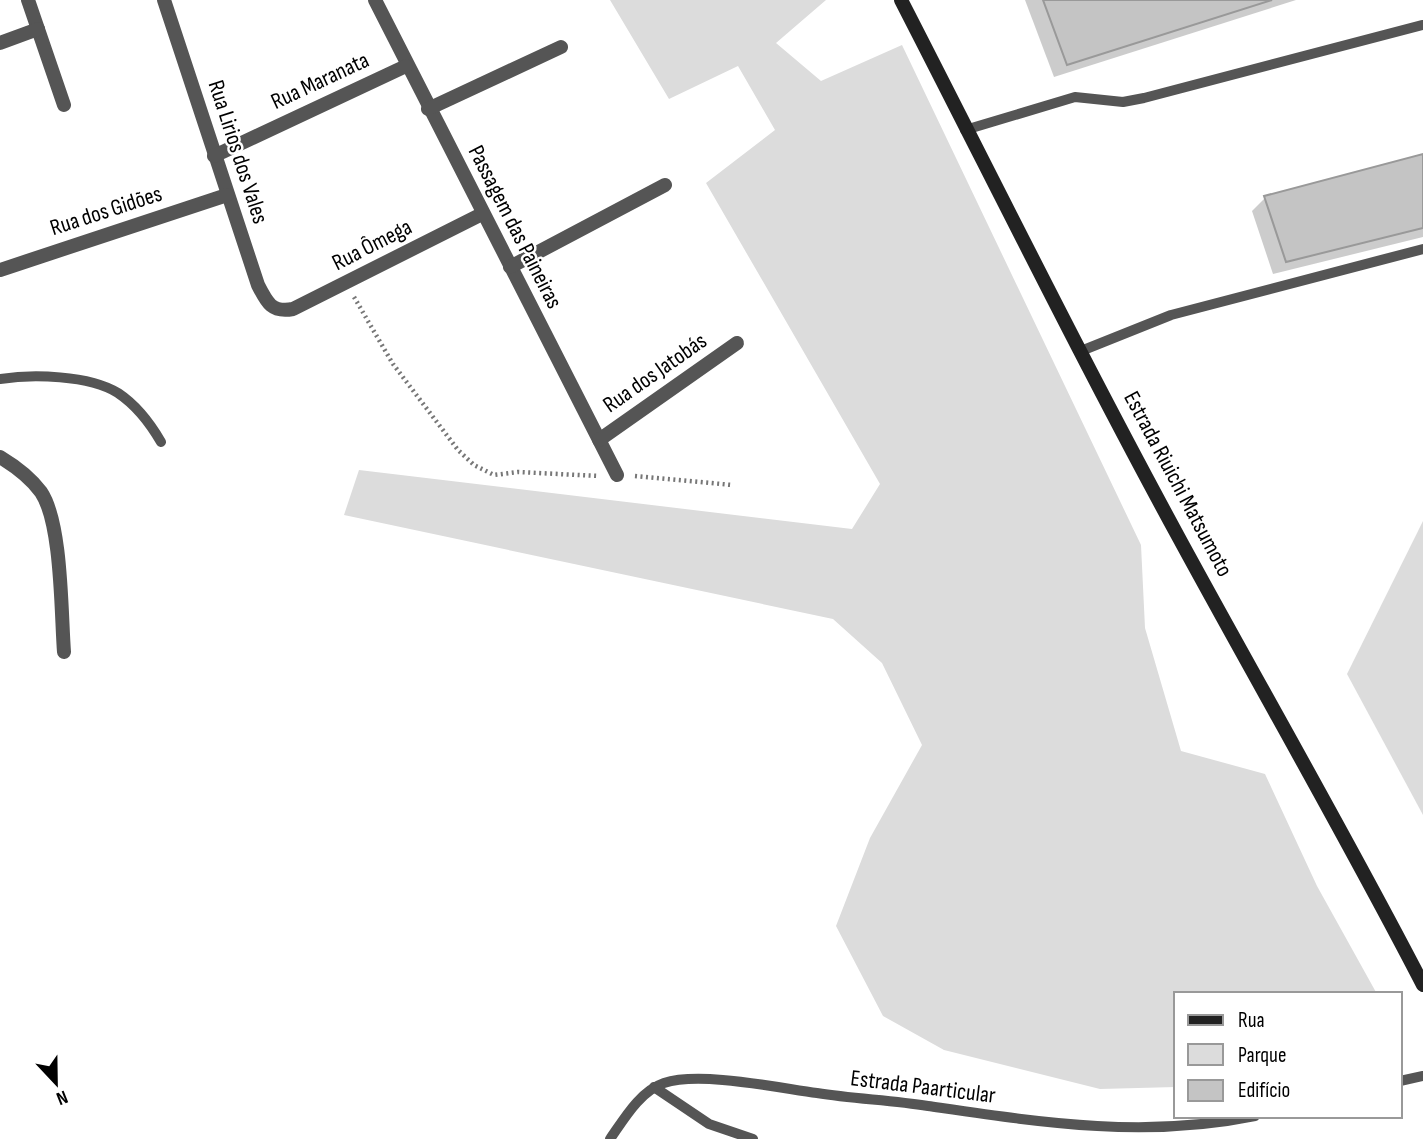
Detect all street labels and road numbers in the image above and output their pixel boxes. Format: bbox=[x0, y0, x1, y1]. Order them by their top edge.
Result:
street label: Rua Maranata bbox=[267, 46, 373, 116]
street label: Rua Lirios dos Vales bbox=[202, 77, 274, 227]
street label: Passagem das Paineiras bbox=[462, 141, 568, 313]
street label: Rua dos Gidões bbox=[46, 180, 166, 242]
street label: Rua Ômega bbox=[327, 213, 417, 277]
street label: Rua dos Jatobás bbox=[598, 327, 712, 419]
street label: Estrada Riuichi Matsumoto bbox=[1117, 387, 1239, 581]
street label: Estrada Paarticular bbox=[849, 1064, 997, 1110]

